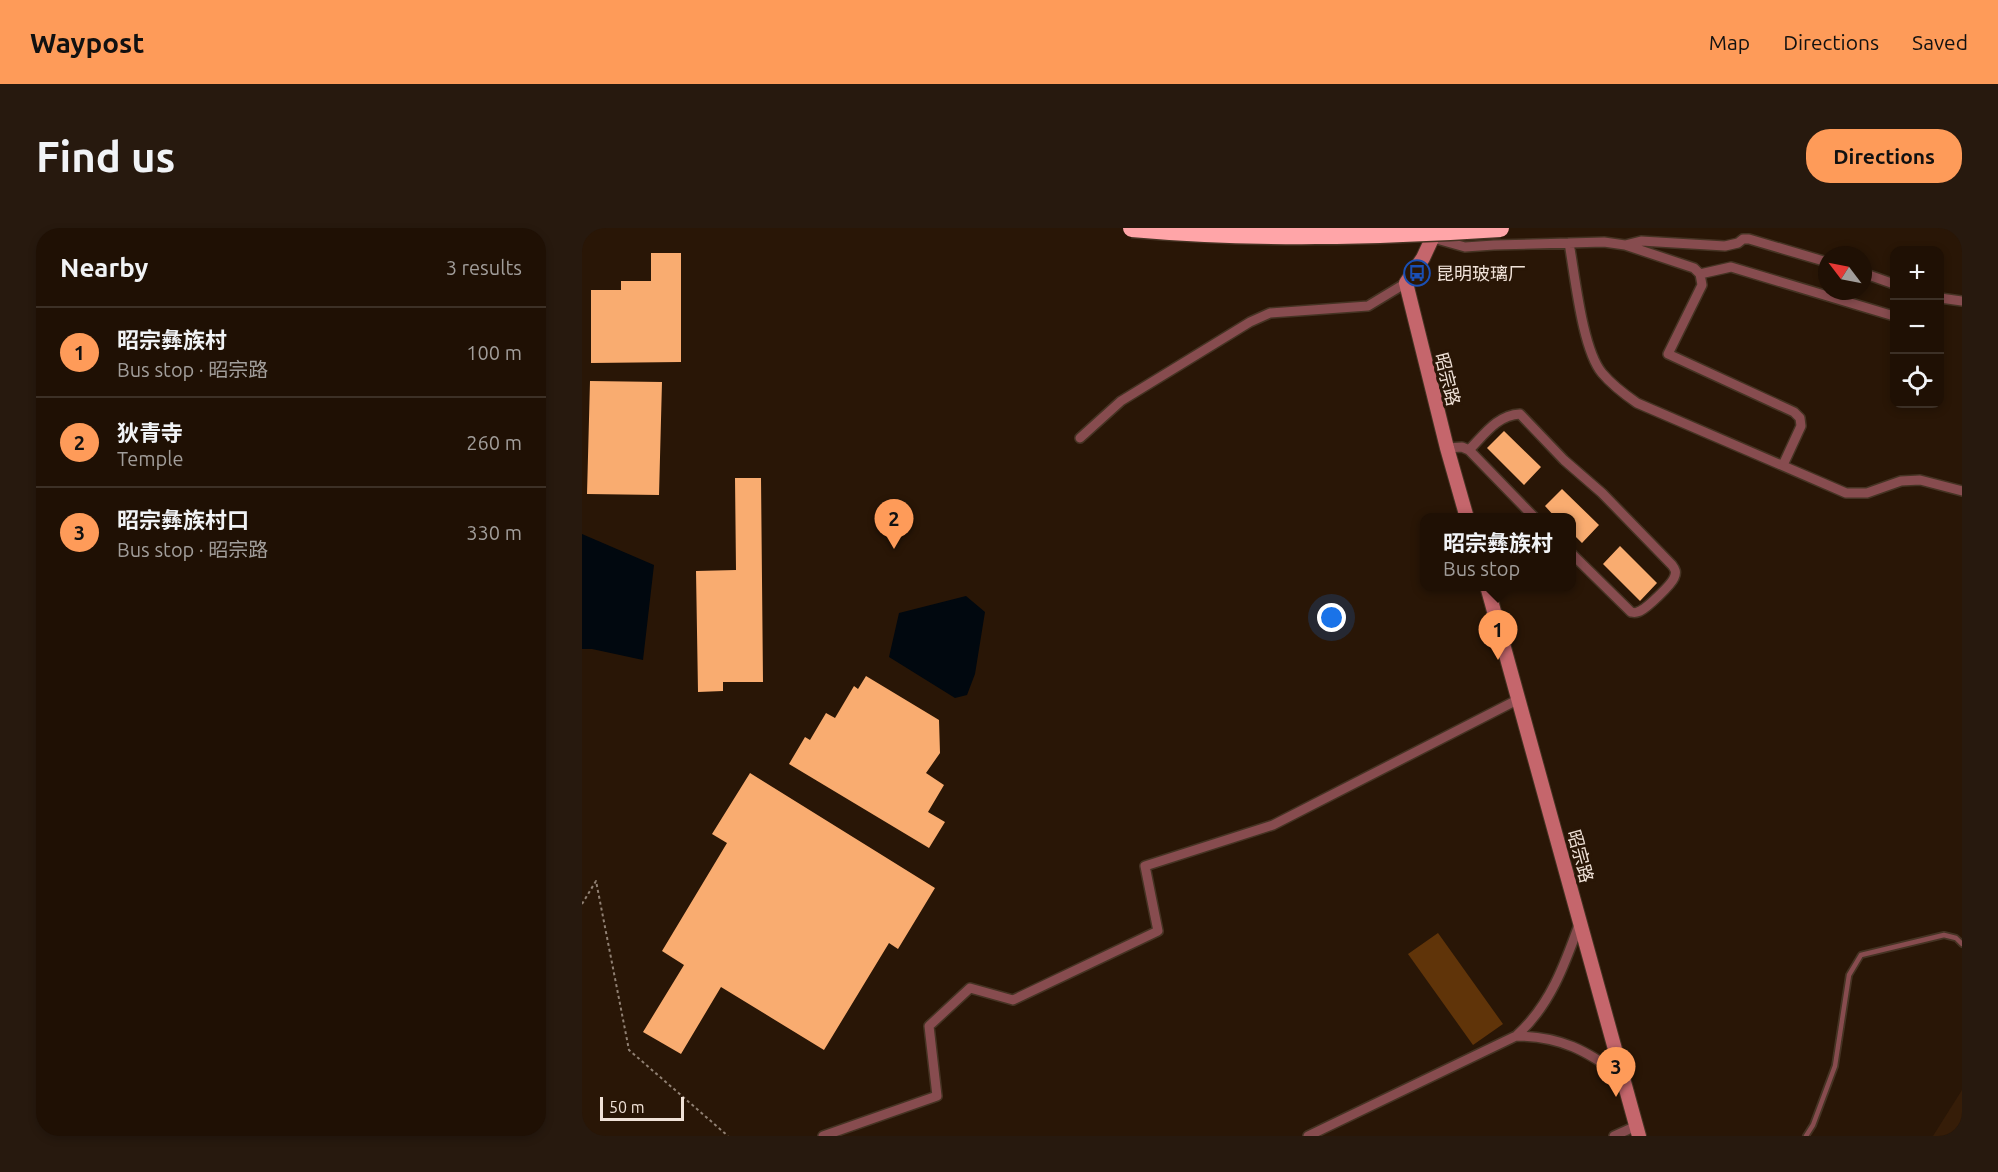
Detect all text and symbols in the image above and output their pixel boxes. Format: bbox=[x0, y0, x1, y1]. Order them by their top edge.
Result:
text: Waypost bbox=[30, 27, 144, 58]
text: Map bbox=[1709, 30, 1750, 54]
text: Directions bbox=[1783, 30, 1879, 54]
text: Saved bbox=[1912, 30, 1968, 54]
button: Directions bbox=[1806, 129, 1962, 183]
text: Find us bbox=[36, 133, 175, 180]
north arrow bbox=[1818, 246, 1872, 300]
map controls bbox=[1890, 246, 1944, 408]
button: + bbox=[1890, 246, 1944, 300]
text: Nearby bbox=[60, 253, 148, 282]
text: 3 results bbox=[446, 256, 522, 279]
bus stop icon: 昆明玻璃厂 bbox=[1402, 258, 1432, 288]
place label: 昆明玻璃厂 bbox=[1436, 263, 1526, 283]
button: − bbox=[1890, 300, 1944, 354]
text: 昭宗彝族村 bbox=[117, 327, 227, 352]
text: 1 bbox=[74, 341, 85, 364]
text: 100 m bbox=[466, 341, 522, 364]
street label: 昭宗路 bbox=[1432, 350, 1464, 408]
button: locate bbox=[1890, 354, 1944, 408]
text: Bus stop · 昭宗路 bbox=[117, 358, 268, 381]
text: 狄青寺 bbox=[117, 420, 183, 445]
text: 2 bbox=[74, 431, 85, 454]
text: 260 m bbox=[466, 431, 522, 454]
text: Temple bbox=[117, 447, 183, 470]
pin: 2 bbox=[874, 500, 914, 549]
text: 昭宗彝族村口 bbox=[117, 507, 249, 532]
popup bbox=[1420, 513, 1576, 591]
text: 3 bbox=[74, 521, 85, 544]
text: 330 m bbox=[466, 521, 522, 544]
text: 昭宗彝族村 bbox=[1443, 530, 1553, 555]
text: Bus stop · 昭宗路 bbox=[117, 538, 268, 561]
text: Bus stop bbox=[1443, 557, 1520, 580]
your location bbox=[1317, 603, 1346, 632]
pin: 1 bbox=[1478, 610, 1518, 660]
street label: 昭宗路 bbox=[1564, 827, 1598, 885]
pin: 3 bbox=[1596, 1048, 1636, 1097]
scale bar bbox=[600, 1094, 684, 1122]
text: 50 m bbox=[609, 1098, 645, 1116]

